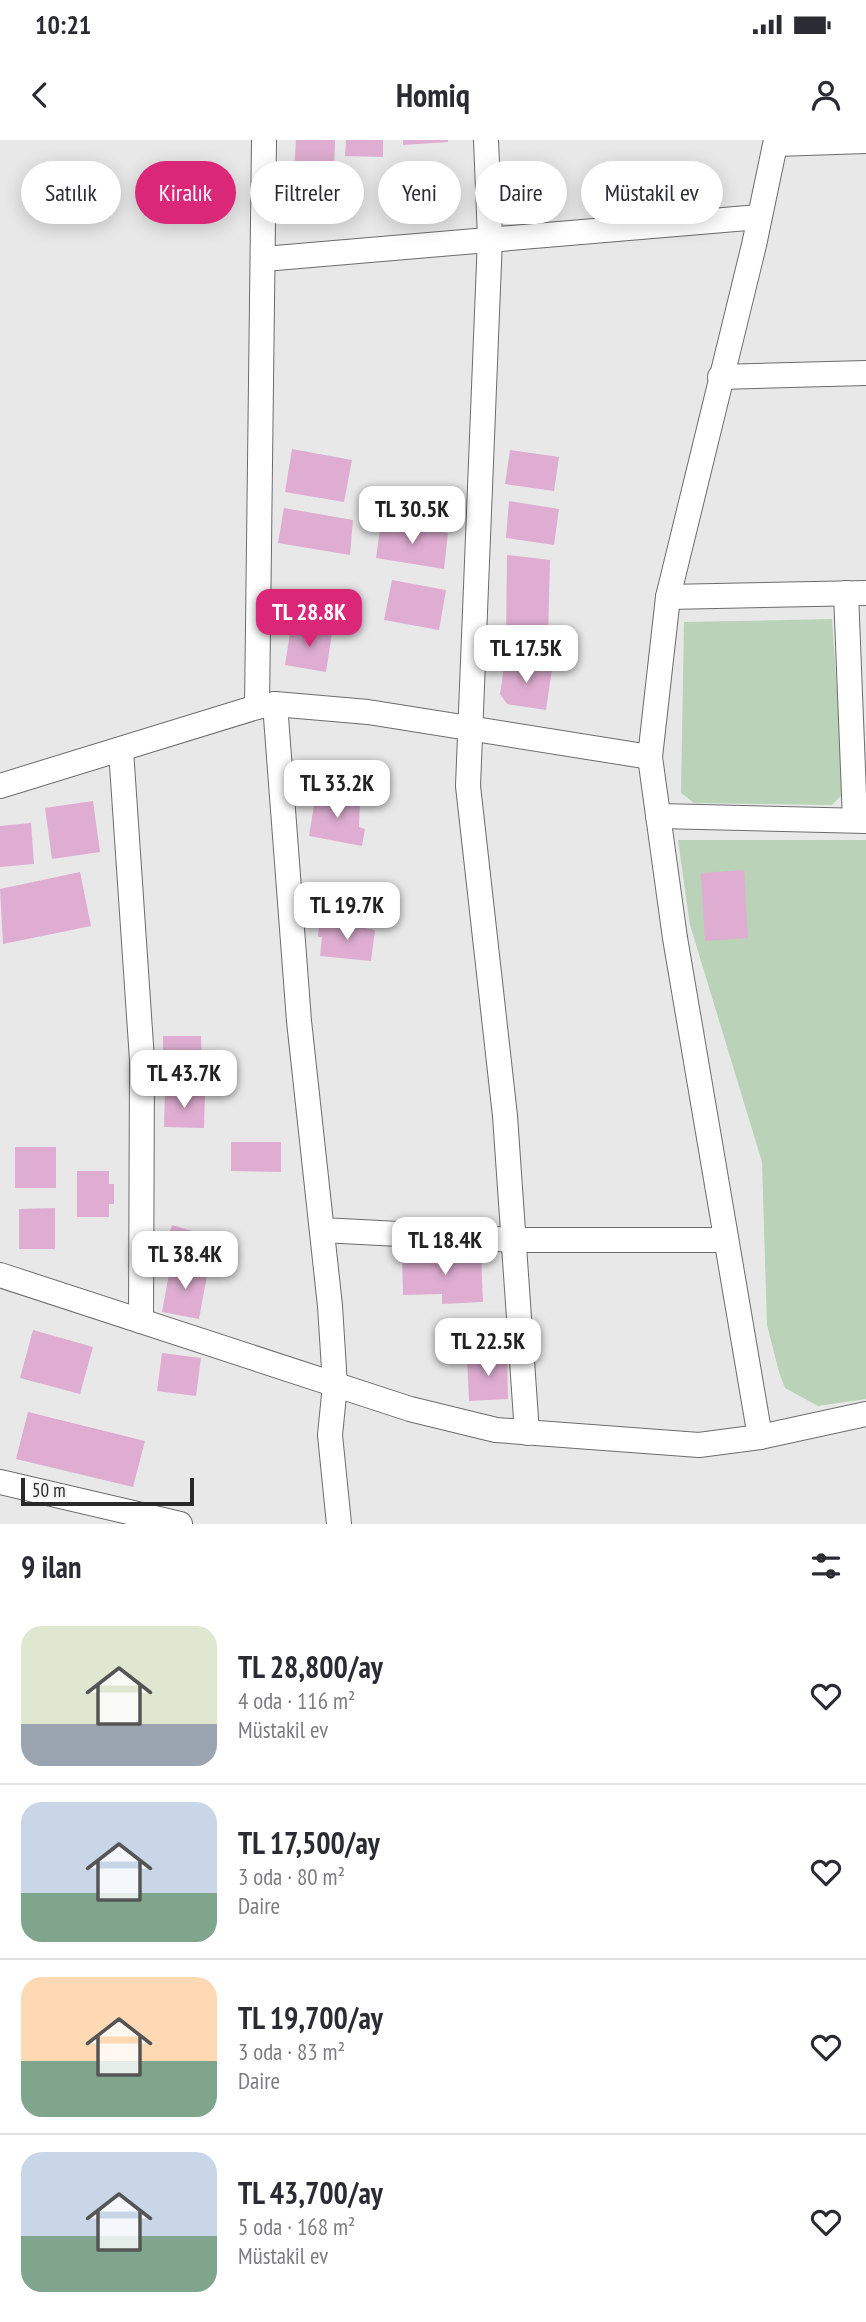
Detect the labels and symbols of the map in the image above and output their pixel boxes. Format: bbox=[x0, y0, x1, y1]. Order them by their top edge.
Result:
pin: TL 30.5K bbox=[340, 486, 484, 546]
pin: TL 28.8K bbox=[237, 589, 381, 649]
pin: TL 17.5K bbox=[454, 626, 598, 685]
pin: TL 33.2K bbox=[265, 760, 409, 820]
pin: TL 19.7K bbox=[275, 882, 419, 942]
pin: TL 43.7K bbox=[112, 1051, 256, 1110]
pin: TL 18.4K bbox=[373, 1218, 517, 1277]
pin: TL 38.4K bbox=[113, 1232, 257, 1291]
pin: TL 22.5K bbox=[416, 1318, 560, 1378]
scale bar bbox=[21, 1475, 194, 1507]

